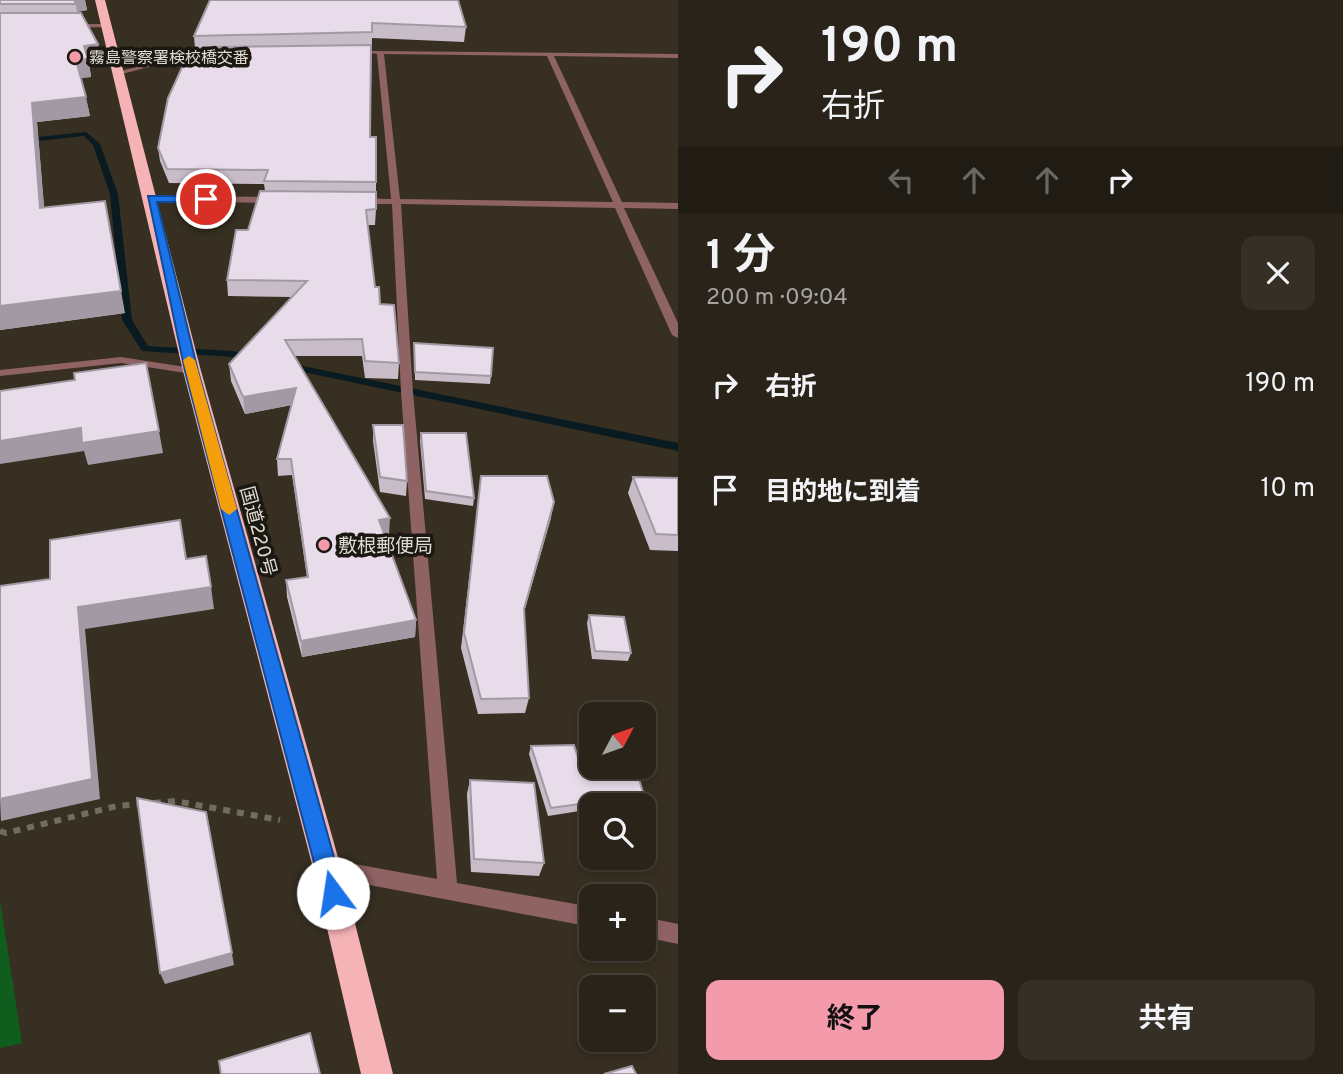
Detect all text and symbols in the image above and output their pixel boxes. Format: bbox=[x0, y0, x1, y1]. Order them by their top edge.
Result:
text: 190 m bbox=[821, 18, 958, 80]
icon: right bbox=[706, 28, 797, 119]
marker: 霧島警察署検校橋交番 bbox=[67, 49, 83, 65]
place label: 霧島警察署検校橋交番 bbox=[89, 49, 249, 69]
text: 右折 bbox=[821, 88, 885, 128]
icon: left bbox=[882, 161, 920, 199]
icon: ahead bbox=[955, 161, 993, 199]
icon: ahead bbox=[1028, 161, 1066, 199]
icon: right bbox=[1101, 161, 1139, 199]
pin bbox=[176, 169, 236, 229]
icon: arrive bbox=[187, 180, 225, 218]
text: 1 分 bbox=[706, 231, 775, 284]
button: close bbox=[1241, 236, 1315, 310]
text: 200 m · 09:04 bbox=[706, 284, 848, 313]
icon: right bbox=[706, 366, 744, 404]
text: 190 m bbox=[1245, 368, 1315, 401]
text: 右折 bbox=[765, 372, 817, 405]
icon: arrive bbox=[706, 471, 744, 509]
text: 10 m bbox=[1260, 473, 1315, 506]
text: 目的地に到着 bbox=[765, 477, 921, 510]
street label: 国道220号 bbox=[234, 484, 281, 579]
place label: 敷根郵便局 bbox=[338, 535, 433, 559]
marker: 敷根郵便局 bbox=[316, 537, 332, 553]
north arrow bbox=[579, 702, 656, 779]
map controls bbox=[579, 702, 656, 1052]
button: search bbox=[579, 793, 656, 870]
position arrow bbox=[296, 856, 370, 930]
button: + bbox=[579, 884, 656, 961]
button: − bbox=[579, 975, 656, 1052]
button: 終了 bbox=[706, 980, 1004, 1060]
button: 共有 bbox=[1018, 980, 1315, 1060]

